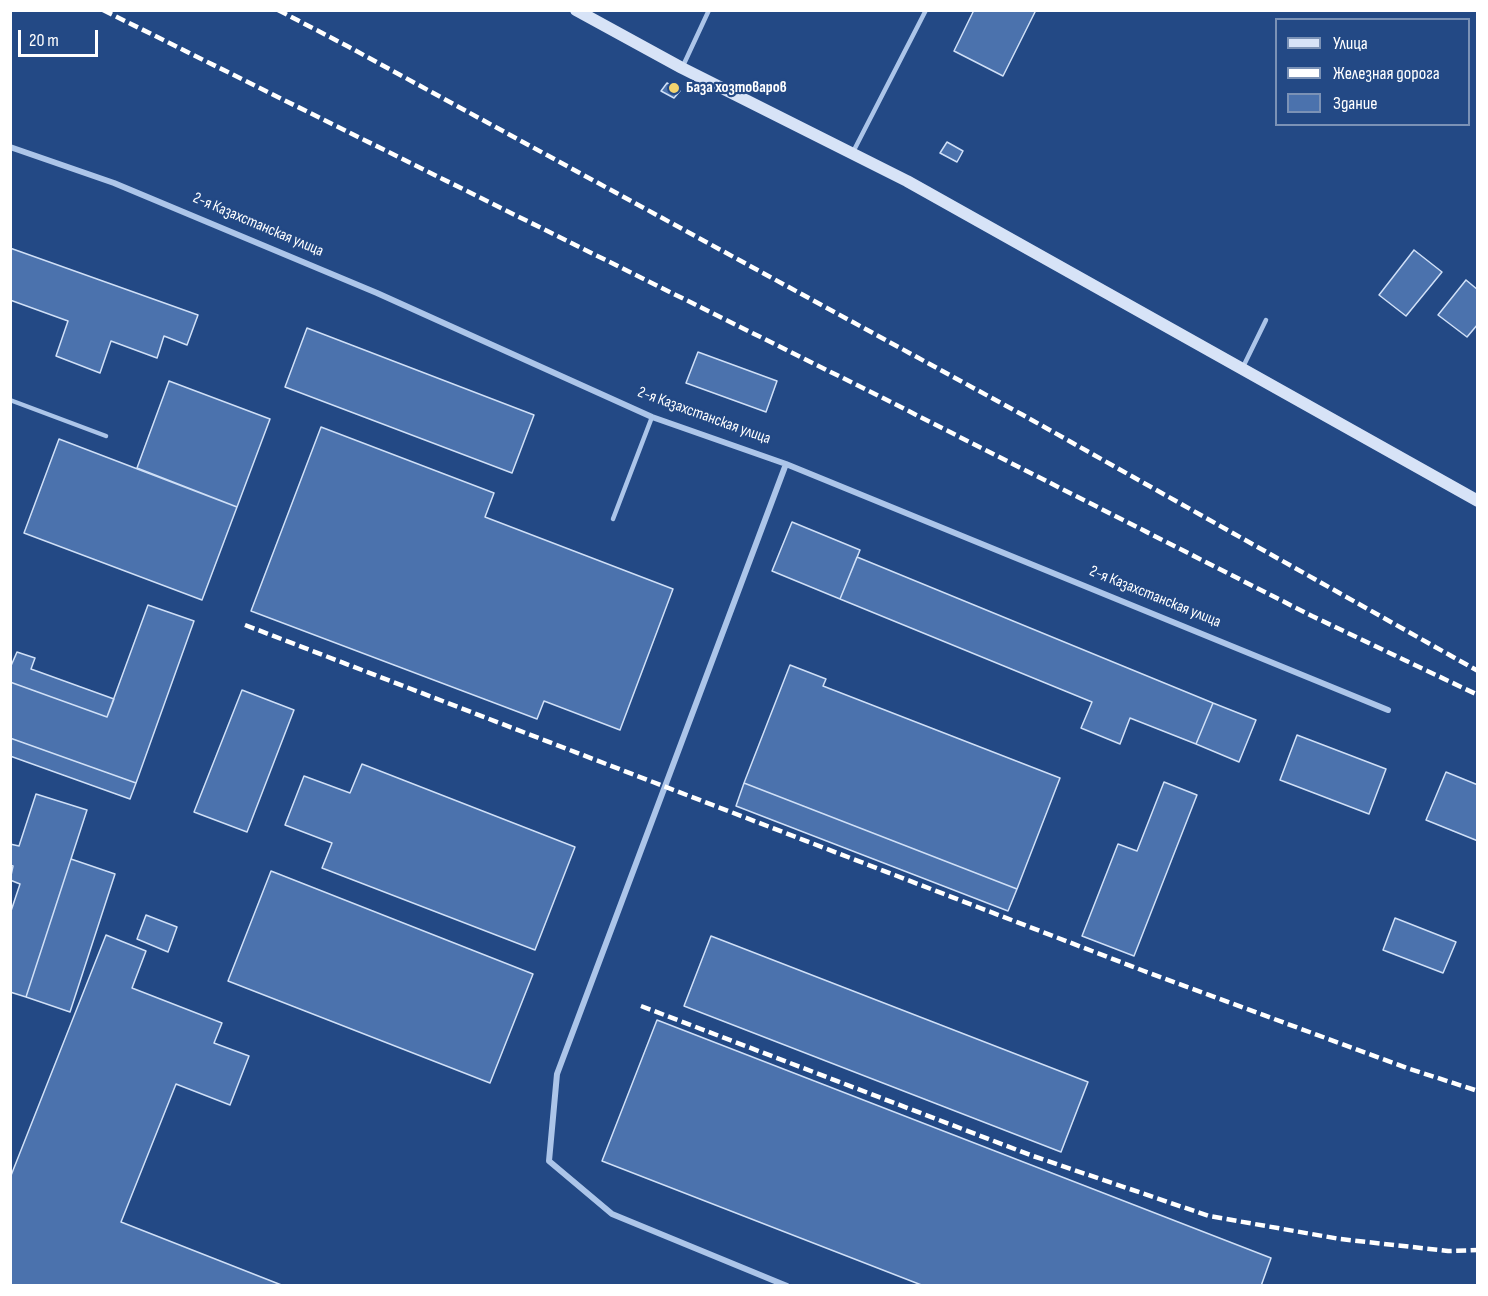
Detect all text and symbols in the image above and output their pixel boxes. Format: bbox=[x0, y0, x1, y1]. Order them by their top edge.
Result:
scale bar bbox=[21, 18, 100, 56]
legend bbox=[1275, 18, 1470, 126]
text: 20 m bbox=[29, 30, 59, 51]
text: Улица bbox=[1333, 33, 1368, 54]
text: Железная дорога bbox=[1333, 63, 1440, 84]
place label: База хозтоваров bbox=[686, 78, 787, 98]
marker: База хозтоваров bbox=[667, 81, 681, 95]
text: Здание bbox=[1333, 93, 1378, 114]
street label: 2-я Казахстанская улица bbox=[190, 189, 326, 261]
street label: 2-я Казахстанская улица bbox=[635, 383, 773, 449]
street label: 2-я Казахстанская улица bbox=[1086, 562, 1224, 632]

